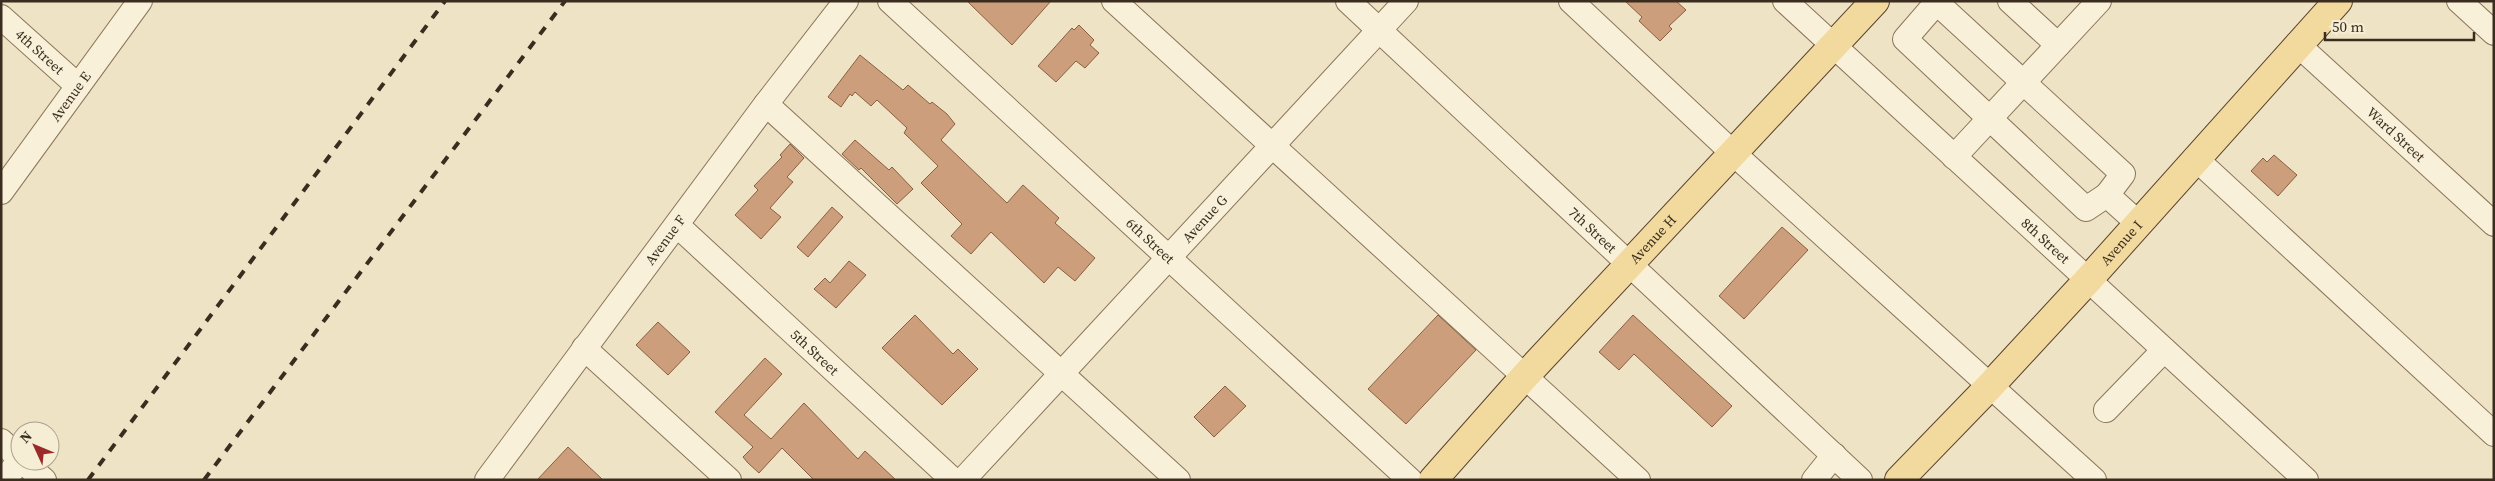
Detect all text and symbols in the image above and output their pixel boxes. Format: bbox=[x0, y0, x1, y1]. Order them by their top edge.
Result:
scale bar bbox=[2325, 10, 2474, 42]
text: 50 m bbox=[2332, 16, 2364, 37]
street label: 4th Street bbox=[11, 24, 69, 79]
street label: Avenue E bbox=[45, 67, 96, 126]
street label: Ward Street bbox=[2362, 102, 2430, 167]
street label: Avenue G bbox=[1177, 190, 1232, 247]
street label: 7th Street bbox=[1564, 202, 1622, 258]
street label: Avenue H bbox=[1625, 210, 1681, 268]
street label: Avenue F bbox=[640, 211, 690, 269]
street label: 6th Street bbox=[1122, 213, 1179, 269]
street label: 8th Street bbox=[2017, 213, 2075, 268]
street label: Avenue I bbox=[2096, 216, 2147, 270]
street label: 5th Street bbox=[786, 325, 844, 380]
north arrow bbox=[10, 421, 60, 471]
text: N bbox=[15, 426, 36, 448]

